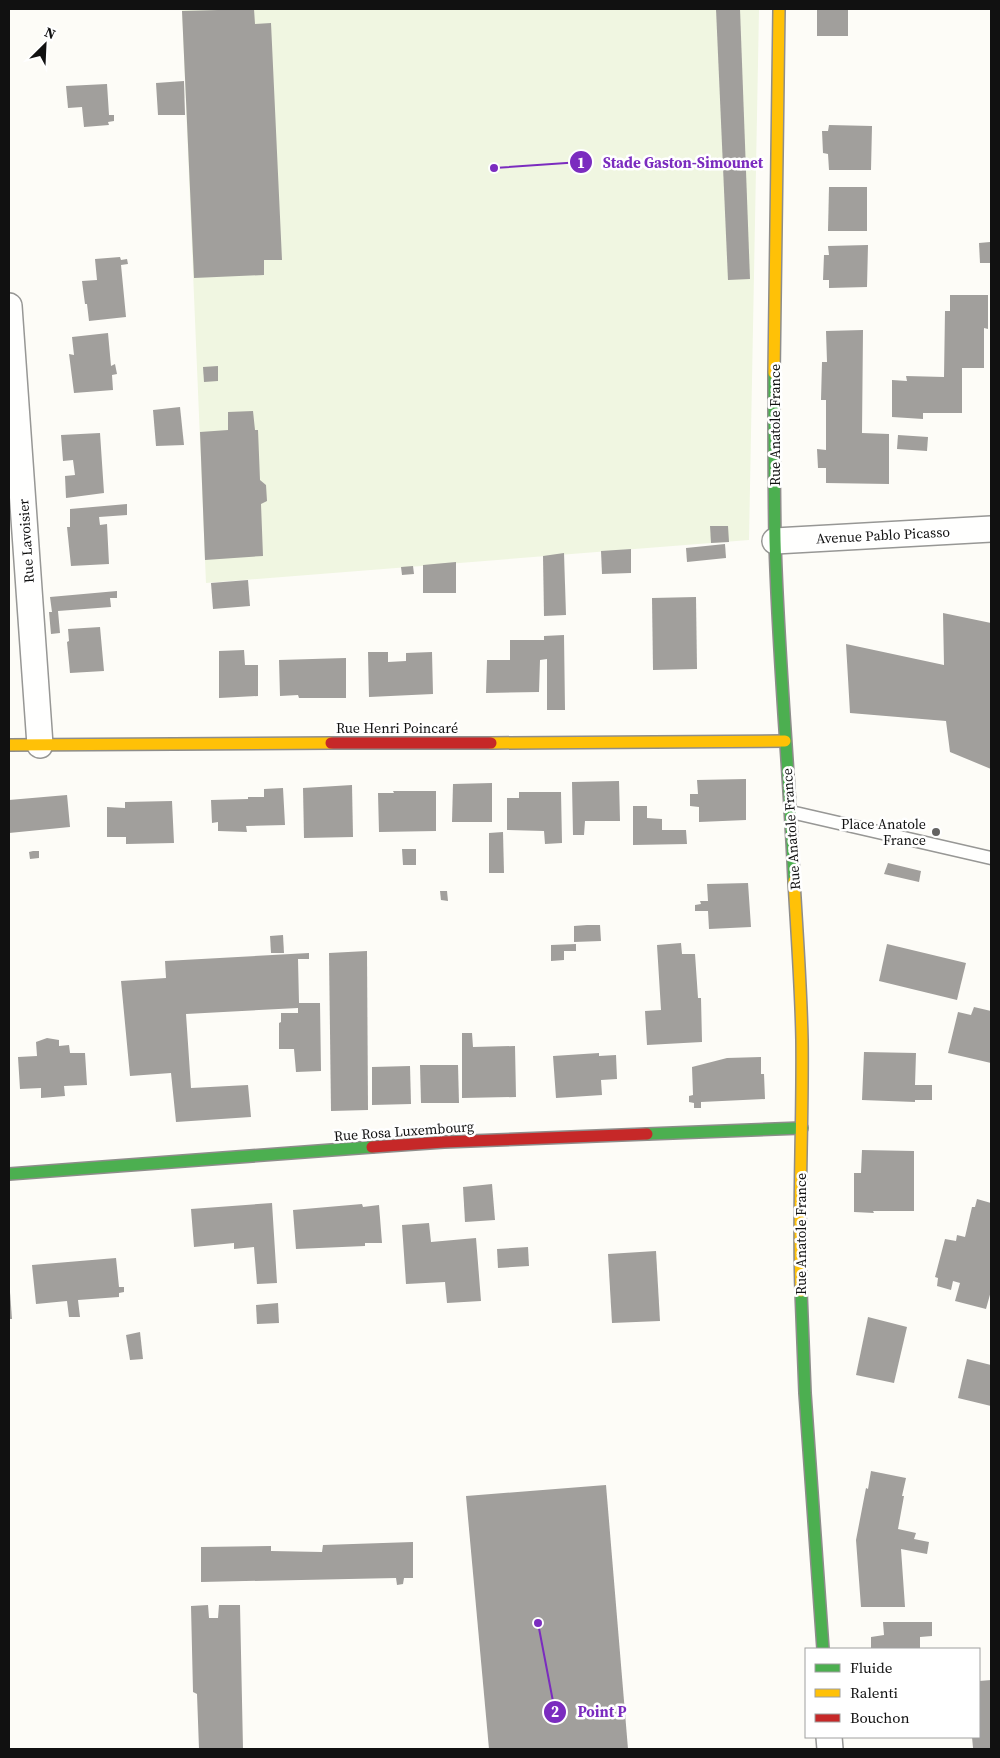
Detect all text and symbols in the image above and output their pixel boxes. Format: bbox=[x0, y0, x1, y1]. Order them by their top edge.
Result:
north arrow bbox=[20, 20, 70, 70]
text: N bbox=[42, 22, 59, 44]
callout: Stade Gaston-Simounet bbox=[568, 147, 774, 177]
text: 1 bbox=[577, 152, 585, 173]
text: Stade Gaston-Simounet bbox=[603, 152, 764, 173]
street label: Rue Anatole France bbox=[765, 364, 785, 486]
street label: Rue Lavoisier bbox=[13, 498, 39, 584]
street label: Avenue Pablo Picasso bbox=[816, 521, 951, 548]
street label: Rue Henri Poincaré bbox=[336, 718, 458, 738]
street label: Rue Anatole France bbox=[777, 767, 805, 891]
place label: Place Anatole France bbox=[841, 814, 926, 850]
marker: Place Anatole France bbox=[930, 826, 942, 838]
street label: Rue Rosa Luxembourg bbox=[333, 1116, 475, 1146]
street label: Rue Anatole France bbox=[791, 1173, 811, 1295]
legend bbox=[805, 1648, 980, 1738]
text: Fluide bbox=[850, 1657, 893, 1678]
text: Ralenti bbox=[850, 1682, 898, 1703]
callout: Point P bbox=[543, 1697, 637, 1727]
text: 2 bbox=[551, 1701, 559, 1722]
text: Point P bbox=[577, 1701, 627, 1722]
text: Bouchon bbox=[850, 1707, 910, 1728]

